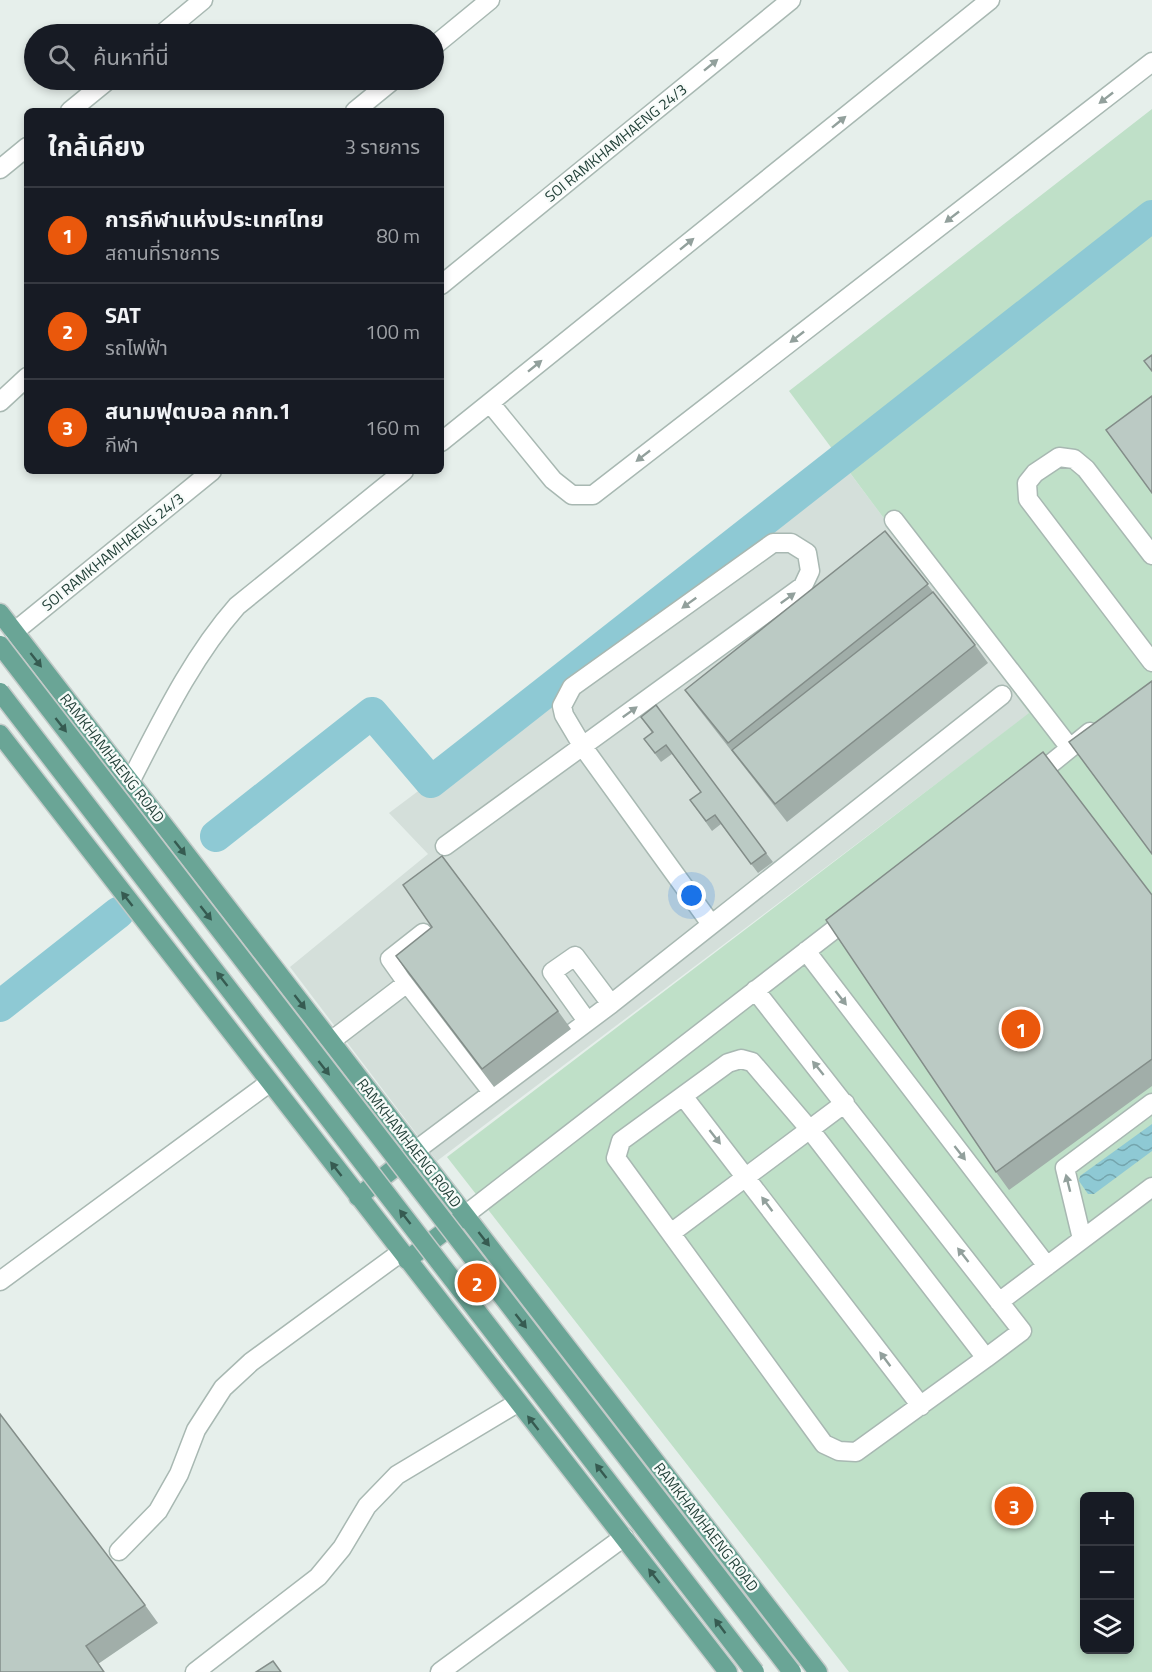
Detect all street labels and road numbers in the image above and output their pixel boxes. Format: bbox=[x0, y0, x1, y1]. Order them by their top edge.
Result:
street label: SOI RAMKHAMHAENG 24/3 bbox=[540, 78, 692, 207]
street label: SOI RAMKHAMHAENG 24/3 bbox=[37, 487, 189, 616]
street label: RAMKHAMHAENG ROAD bbox=[55, 688, 170, 827]
street label: RAMKHAMHAENG ROAD bbox=[352, 1073, 467, 1212]
street label: RAMKHAMHAENG ROAD bbox=[649, 1457, 764, 1596]

